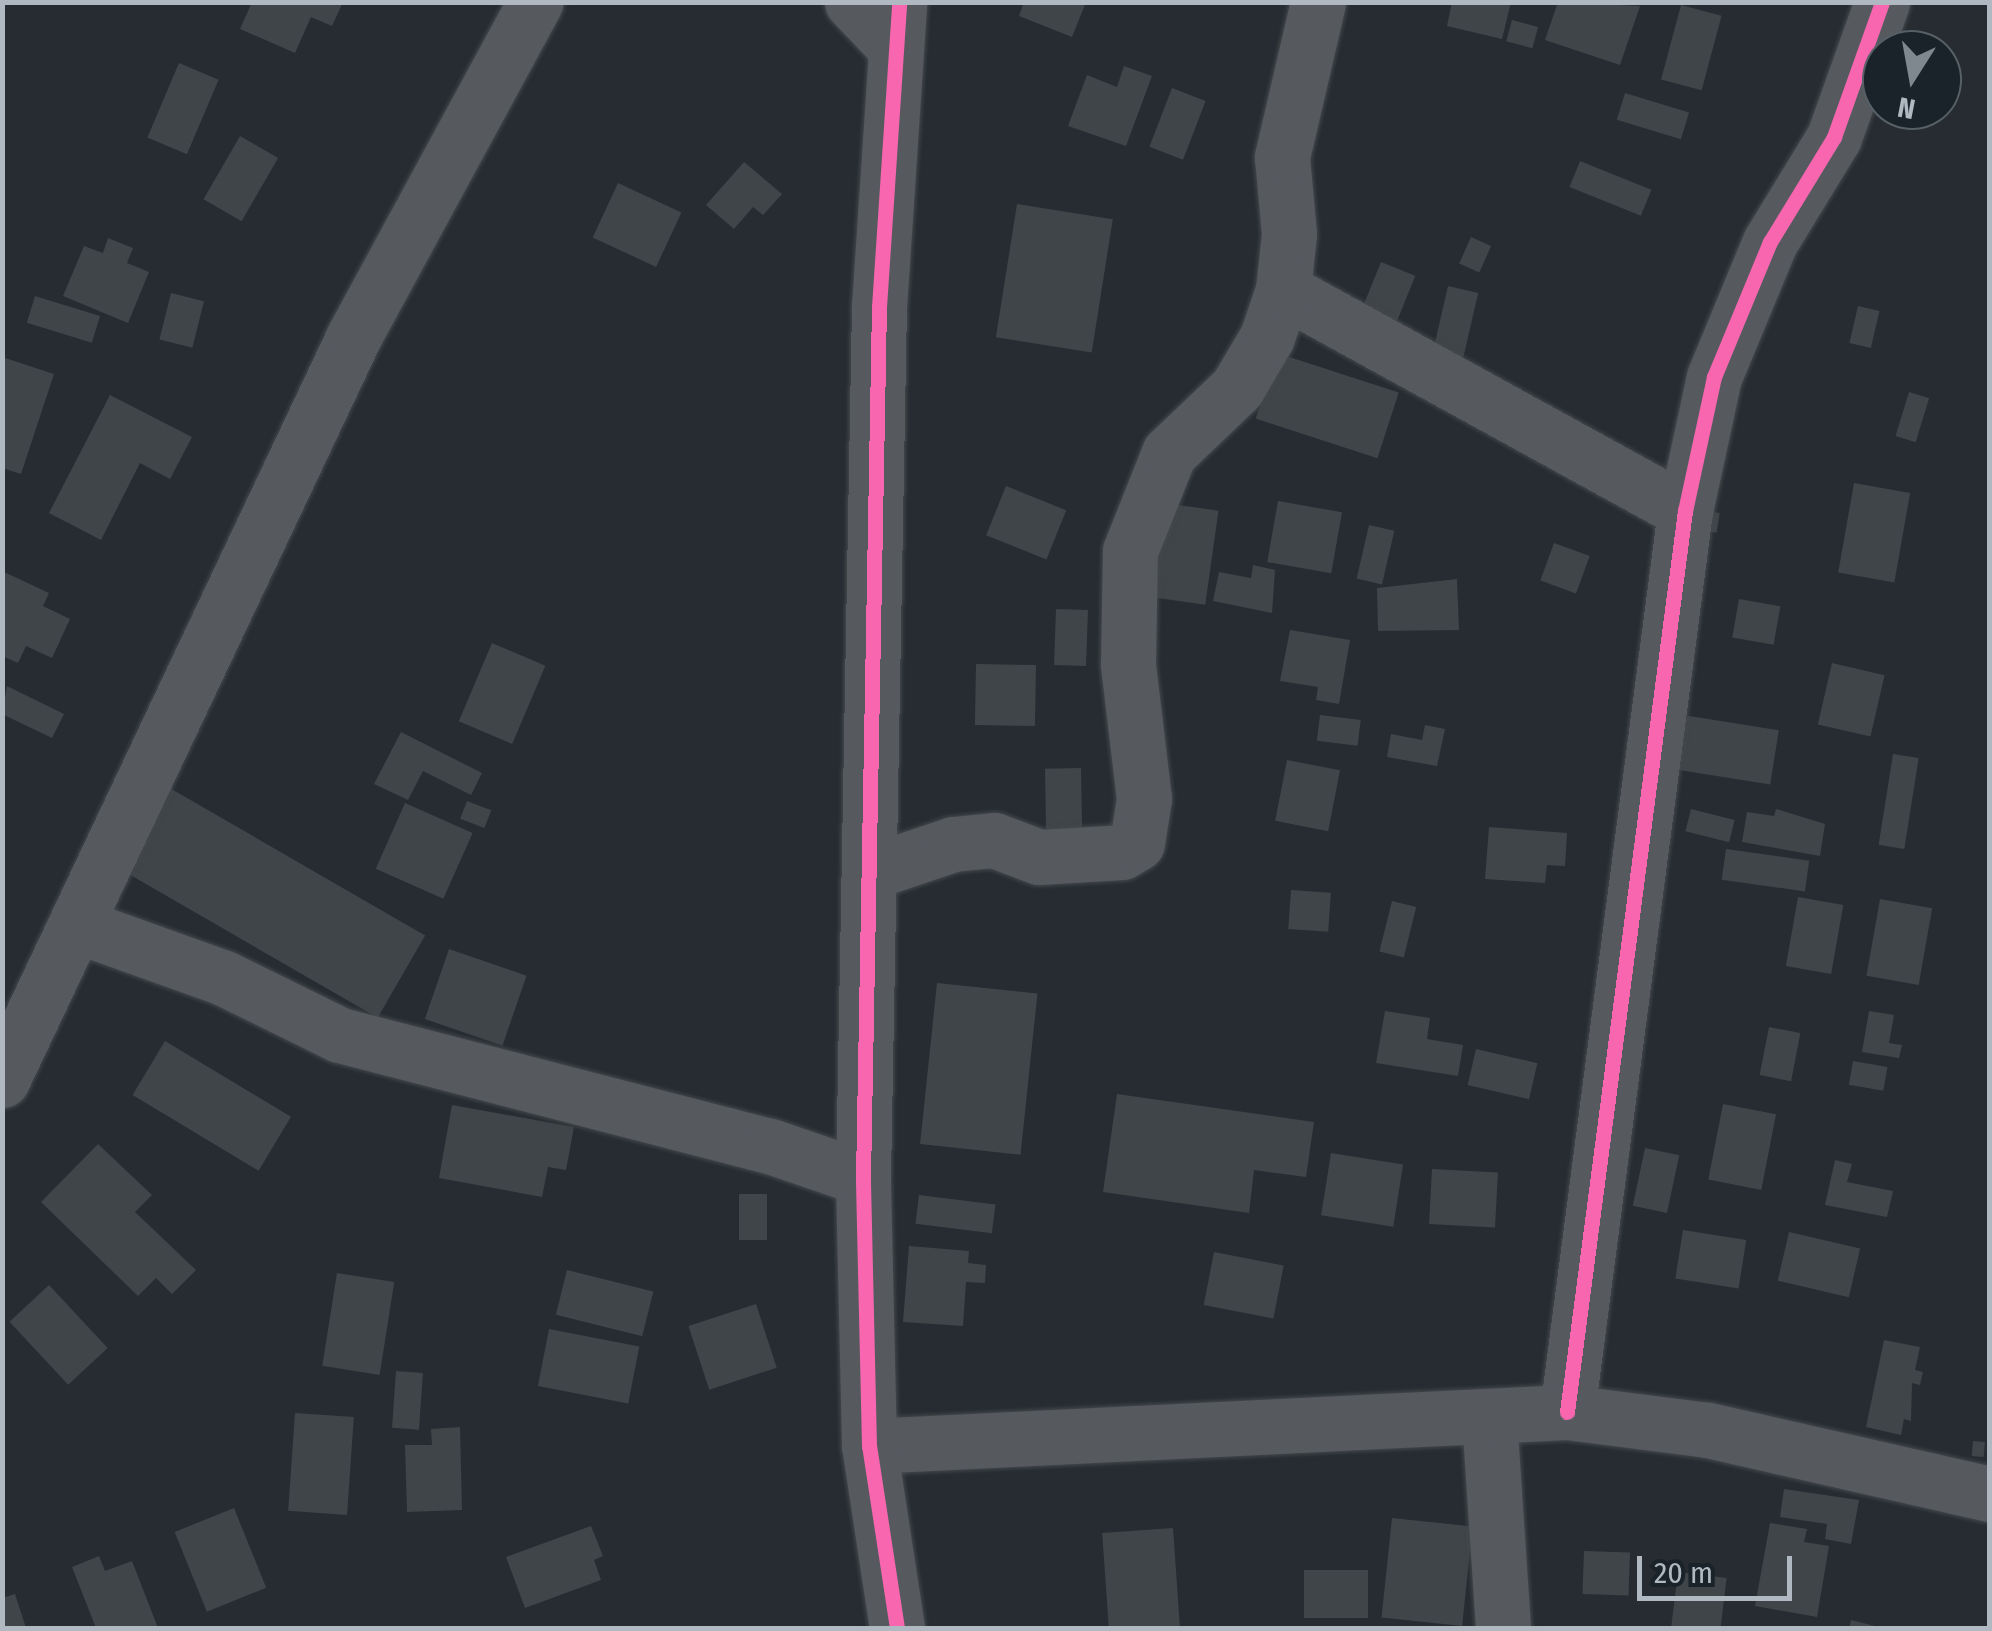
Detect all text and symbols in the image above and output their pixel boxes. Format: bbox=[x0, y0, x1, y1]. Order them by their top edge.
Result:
north arrow bbox=[1862, 30, 1962, 130]
text: N bbox=[1895, 90, 1918, 126]
scale bar bbox=[1642, 1536, 1797, 1598]
text: 20 m bbox=[1654, 1555, 1713, 1591]

